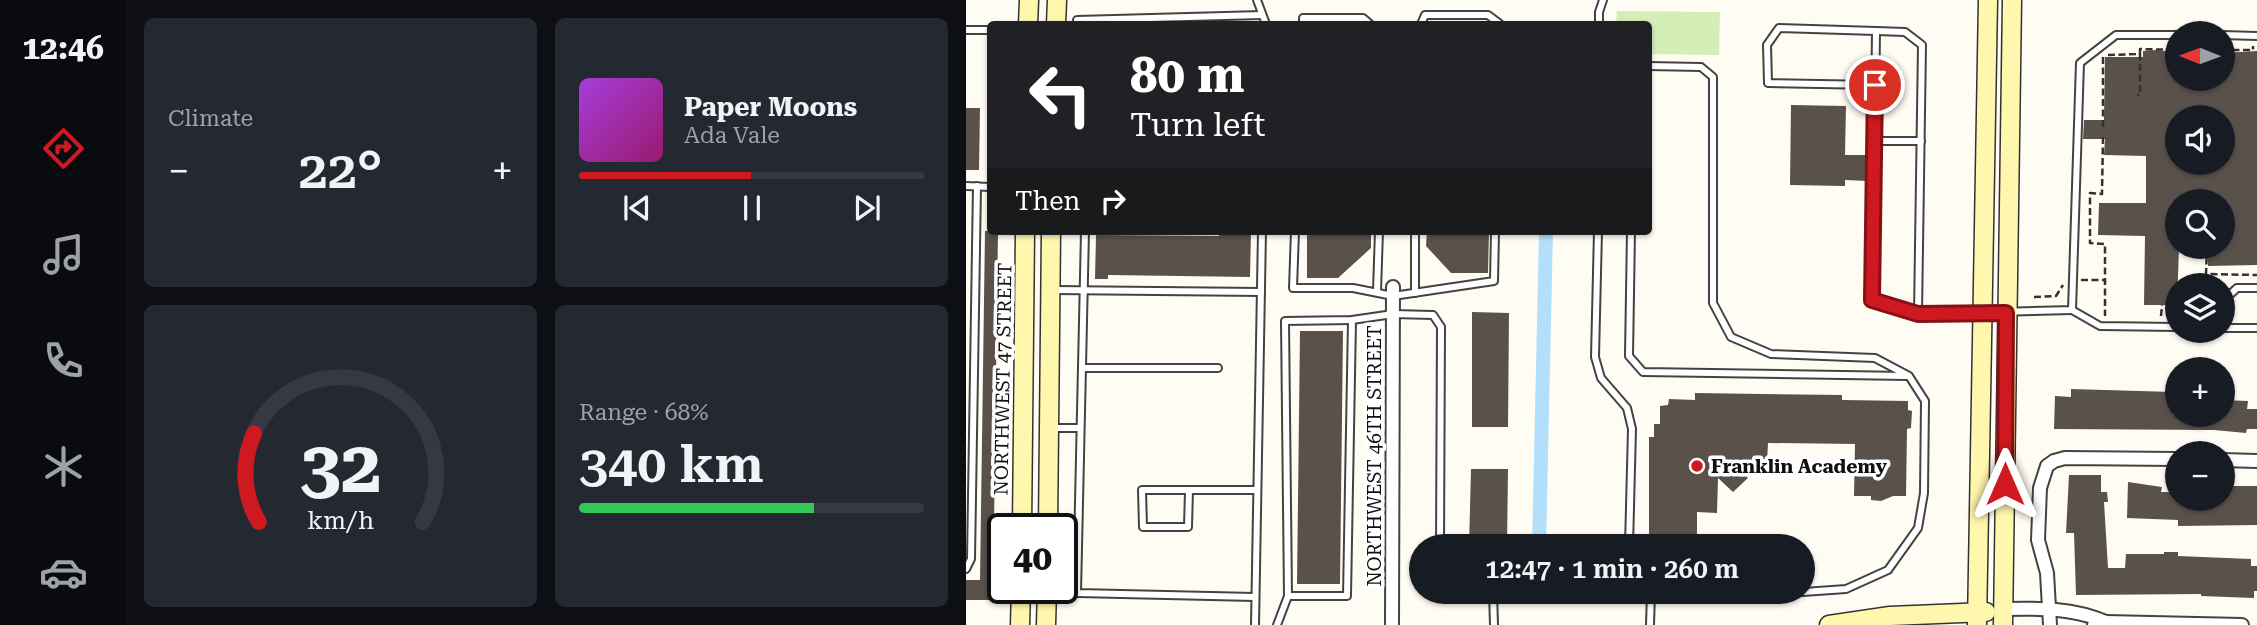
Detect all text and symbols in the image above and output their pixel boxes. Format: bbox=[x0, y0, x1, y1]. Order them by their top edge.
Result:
north arrow bbox=[2165, 21, 2235, 91]
map controls bbox=[2165, 21, 2235, 511]
text: 12:46 bbox=[22, 29, 104, 67]
text: 80 m bbox=[1130, 47, 1245, 104]
icon: left bbox=[1015, 49, 1106, 140]
pin bbox=[1845, 55, 1905, 115]
icon: arrive bbox=[1856, 66, 1894, 104]
text: Paper Moons bbox=[684, 92, 857, 122]
text: Climate bbox=[168, 105, 253, 132]
button: sound bbox=[2165, 105, 2235, 175]
text: Turn left bbox=[1130, 106, 1265, 144]
text: Ada Vale bbox=[684, 122, 780, 149]
icon: directions bbox=[39, 124, 88, 173]
text: 22° bbox=[299, 140, 382, 201]
text: − bbox=[168, 149, 189, 193]
text: + bbox=[492, 149, 513, 193]
icon: right bbox=[1094, 182, 1132, 220]
text: Then bbox=[1015, 186, 1080, 216]
icon: previous bbox=[618, 189, 656, 227]
icon: pause bbox=[733, 189, 771, 227]
icon: next bbox=[848, 189, 886, 227]
button: search bbox=[2165, 189, 2235, 259]
icon: music bbox=[39, 230, 88, 279]
street label: NORTHWEST 47 STREET bbox=[989, 262, 1017, 496]
button: layers bbox=[2165, 273, 2235, 343]
street label: NORTHWEST 46TH STREET bbox=[1363, 325, 1386, 587]
icon: phone bbox=[39, 336, 88, 385]
button: + bbox=[2165, 357, 2235, 427]
text: Range · 68% bbox=[579, 399, 708, 426]
text: 32 bbox=[300, 425, 381, 510]
text: 340 km bbox=[579, 434, 764, 495]
button: − bbox=[2165, 441, 2235, 511]
icon: climate bbox=[39, 442, 88, 491]
position arrow bbox=[1968, 447, 2042, 521]
place label: Franklin Academy bbox=[1711, 455, 1888, 478]
marker: Franklin Academy bbox=[1689, 458, 1705, 474]
text: km/h bbox=[307, 506, 374, 535]
speed limit sign: 40 bbox=[987, 513, 1078, 604]
icon: car bbox=[39, 548, 88, 597]
text: 12:47 · 1 min · 260 m bbox=[1485, 554, 1739, 584]

